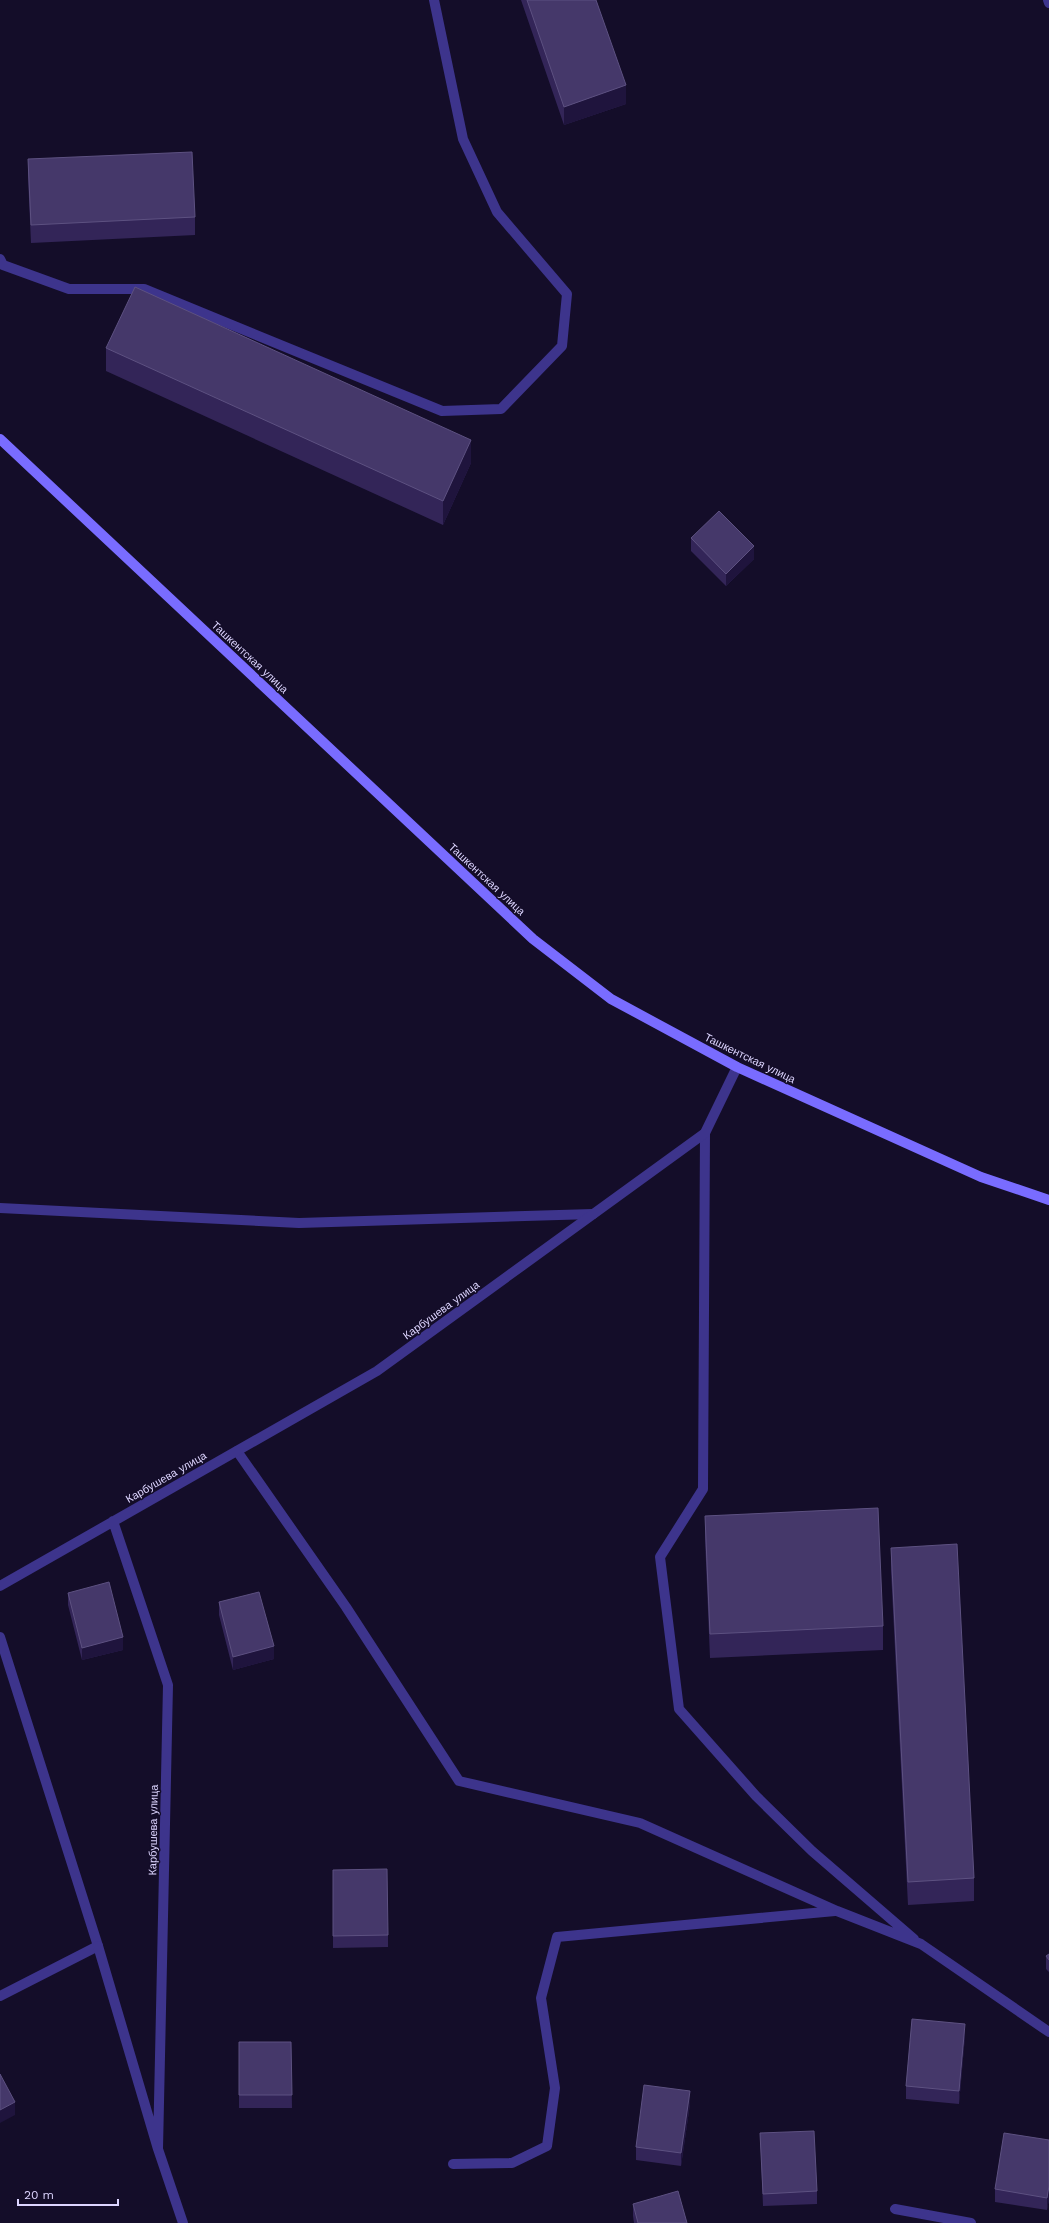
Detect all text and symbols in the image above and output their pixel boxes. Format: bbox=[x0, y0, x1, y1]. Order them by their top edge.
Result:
street label: Ташкентская улица bbox=[209, 619, 291, 697]
street label: Ташкентская улица bbox=[446, 841, 528, 919]
street label: Ташкентская улица bbox=[702, 1031, 798, 1087]
street label: Карбушева улица bbox=[401, 1278, 483, 1342]
street label: Карбушева улица bbox=[124, 1449, 210, 1506]
street label: Карбушева улица bbox=[146, 1784, 161, 1876]
scale bar bbox=[18, 2181, 118, 2207]
text: 20 m bbox=[24, 2188, 54, 2202]

